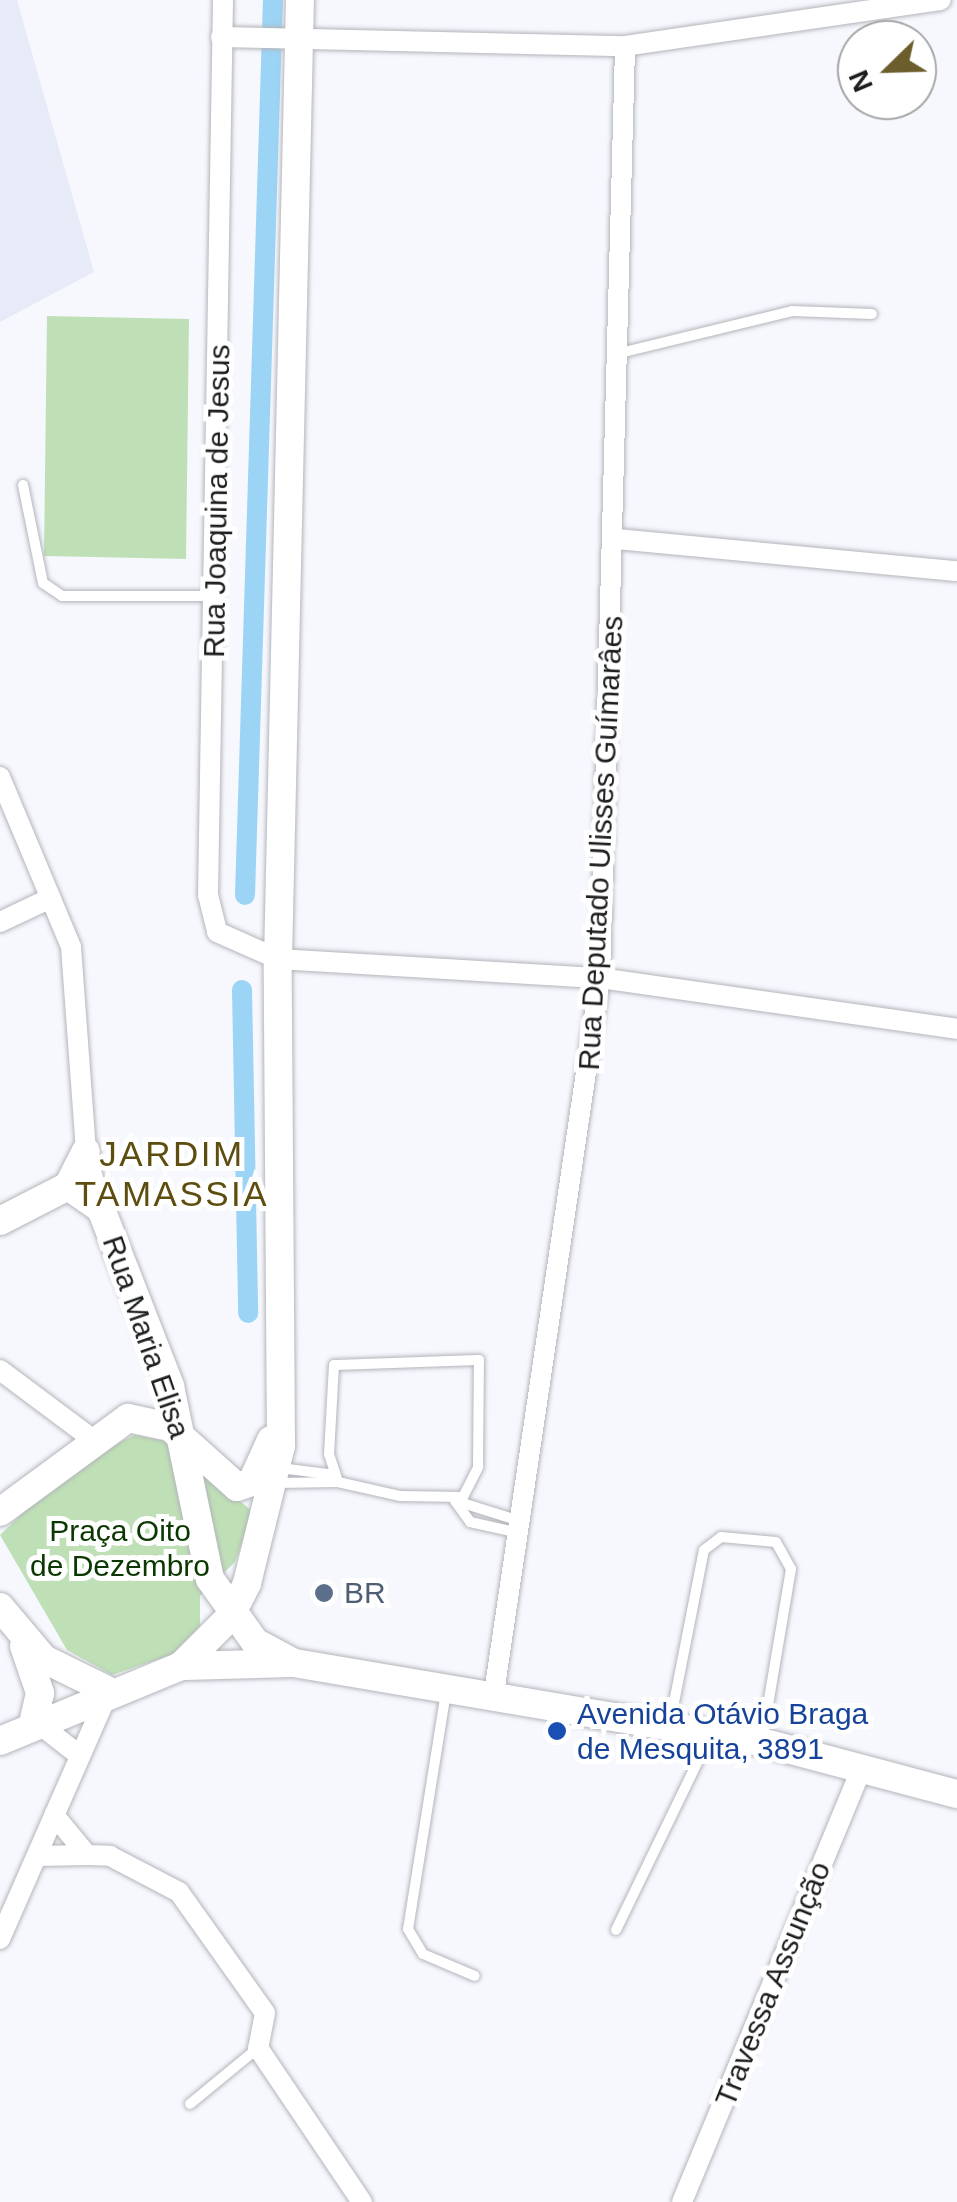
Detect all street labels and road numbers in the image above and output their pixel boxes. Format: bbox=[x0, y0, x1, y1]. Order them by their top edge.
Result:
street label: Rua Joaquina de Jesus bbox=[196, 344, 238, 658]
street label: Rua Deputado Ulisses Guímarâes bbox=[571, 615, 631, 1071]
street label: Rua Maria Elisa bbox=[95, 1231, 197, 1443]
street label: Travessa Assunção bbox=[707, 1856, 839, 2112]

